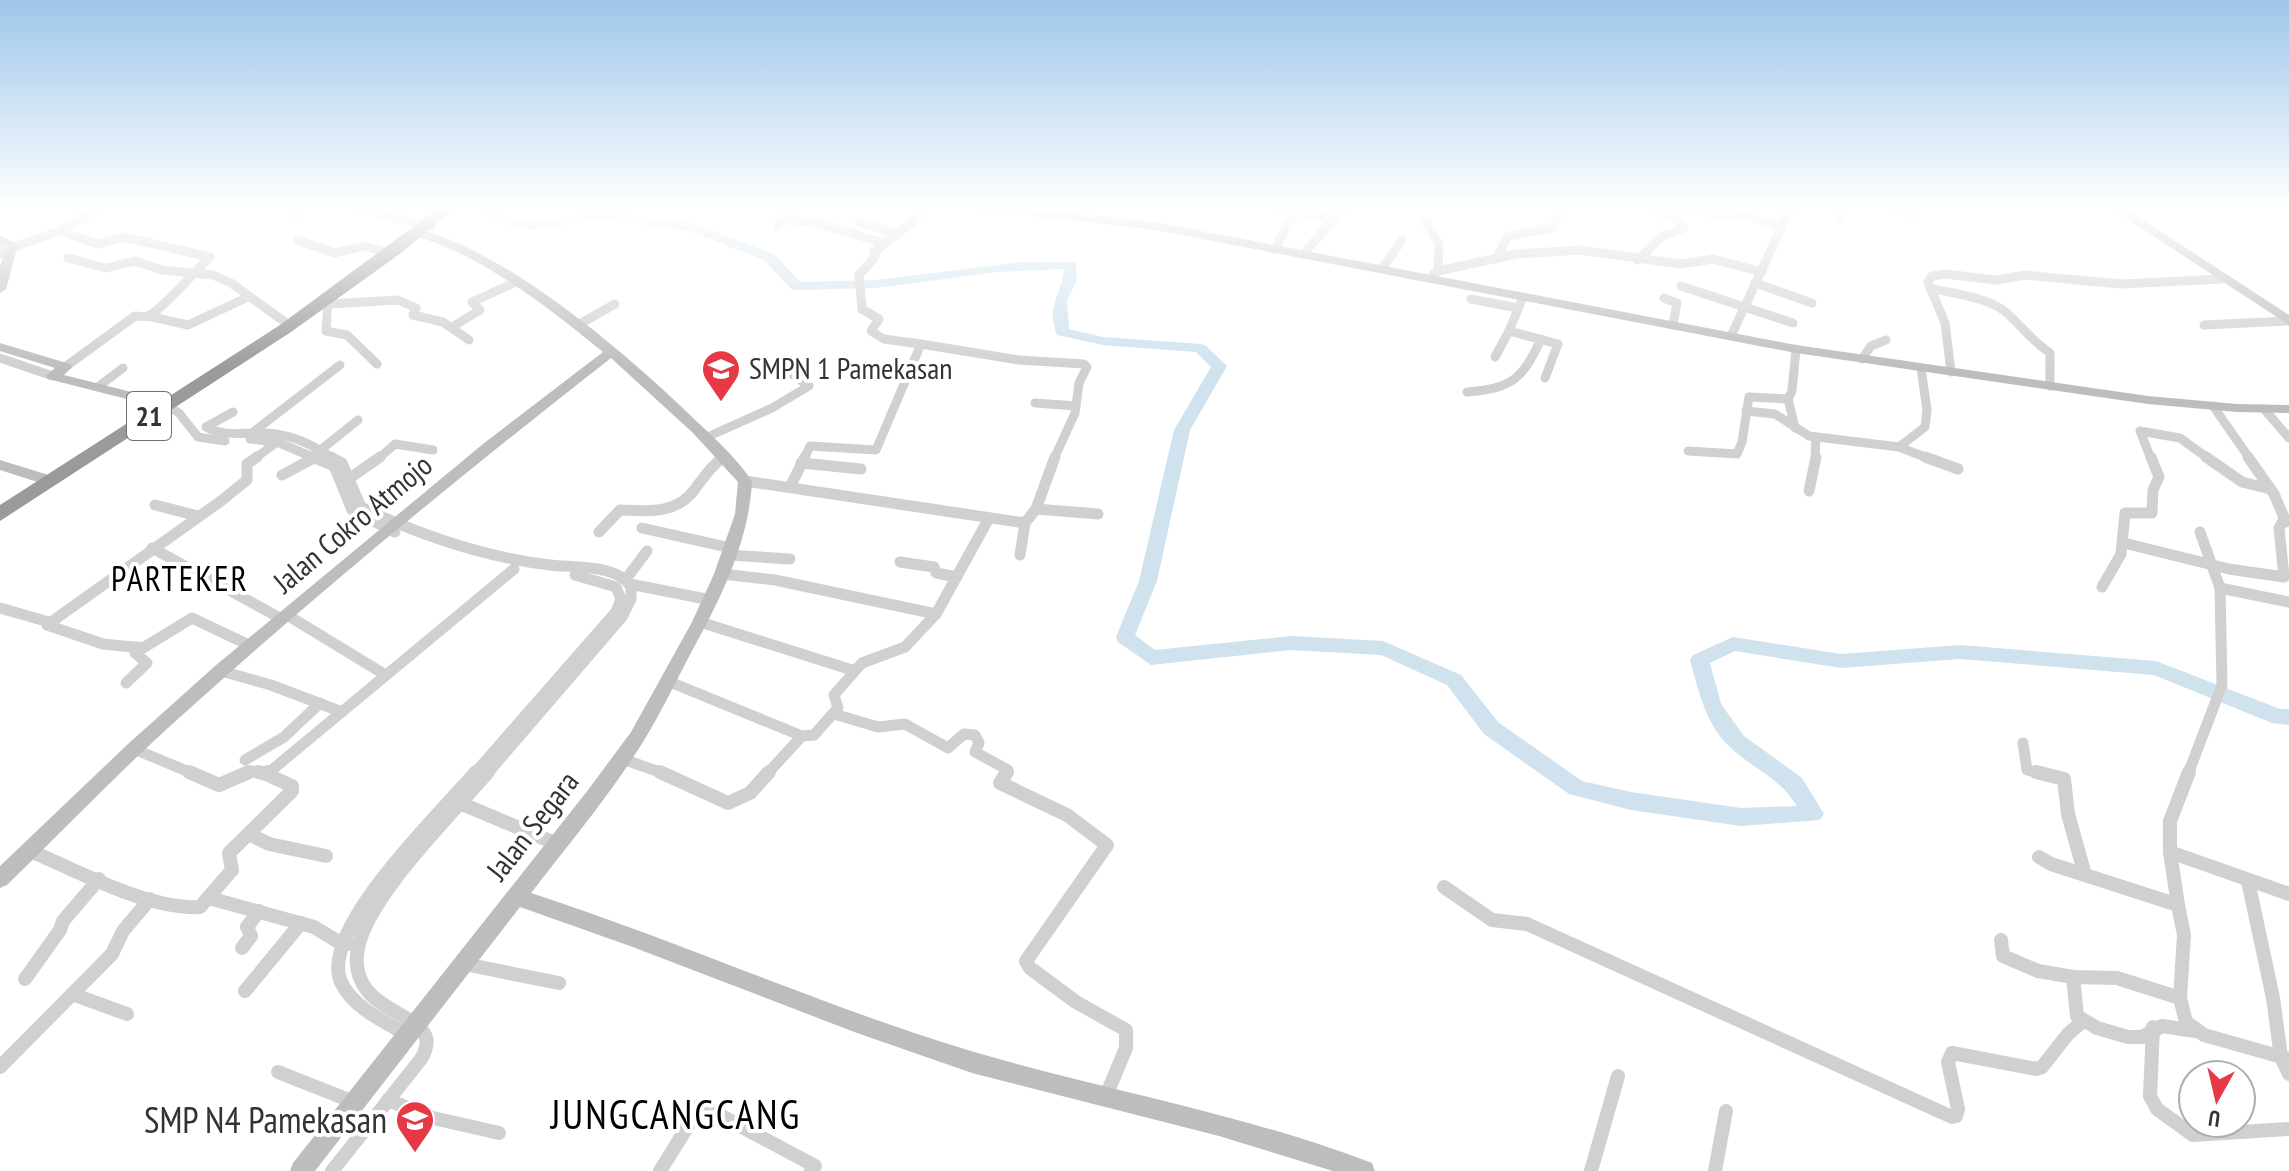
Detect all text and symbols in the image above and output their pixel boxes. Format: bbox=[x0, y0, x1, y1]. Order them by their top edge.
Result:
school or university icon: SMPN 1 Pamekasan bbox=[700, 348, 742, 403]
place label: SMPN 1 Pamekasan bbox=[749, 348, 952, 387]
road number: 21 bbox=[127, 392, 171, 440]
street label: Jalan Cokro Atmojo bbox=[264, 445, 440, 601]
district label: PARTEKER bbox=[111, 556, 249, 600]
street label: Jalan Segara bbox=[476, 763, 587, 888]
north arrow bbox=[2177, 1059, 2257, 1139]
district label: JUNGCANGCANG bbox=[549, 1088, 801, 1140]
place label: SMP N4 Pamekasan bbox=[144, 1096, 387, 1143]
school or university icon: SMP N4 Pamekasan bbox=[394, 1099, 436, 1154]
text: U bbox=[2207, 1104, 2222, 1133]

